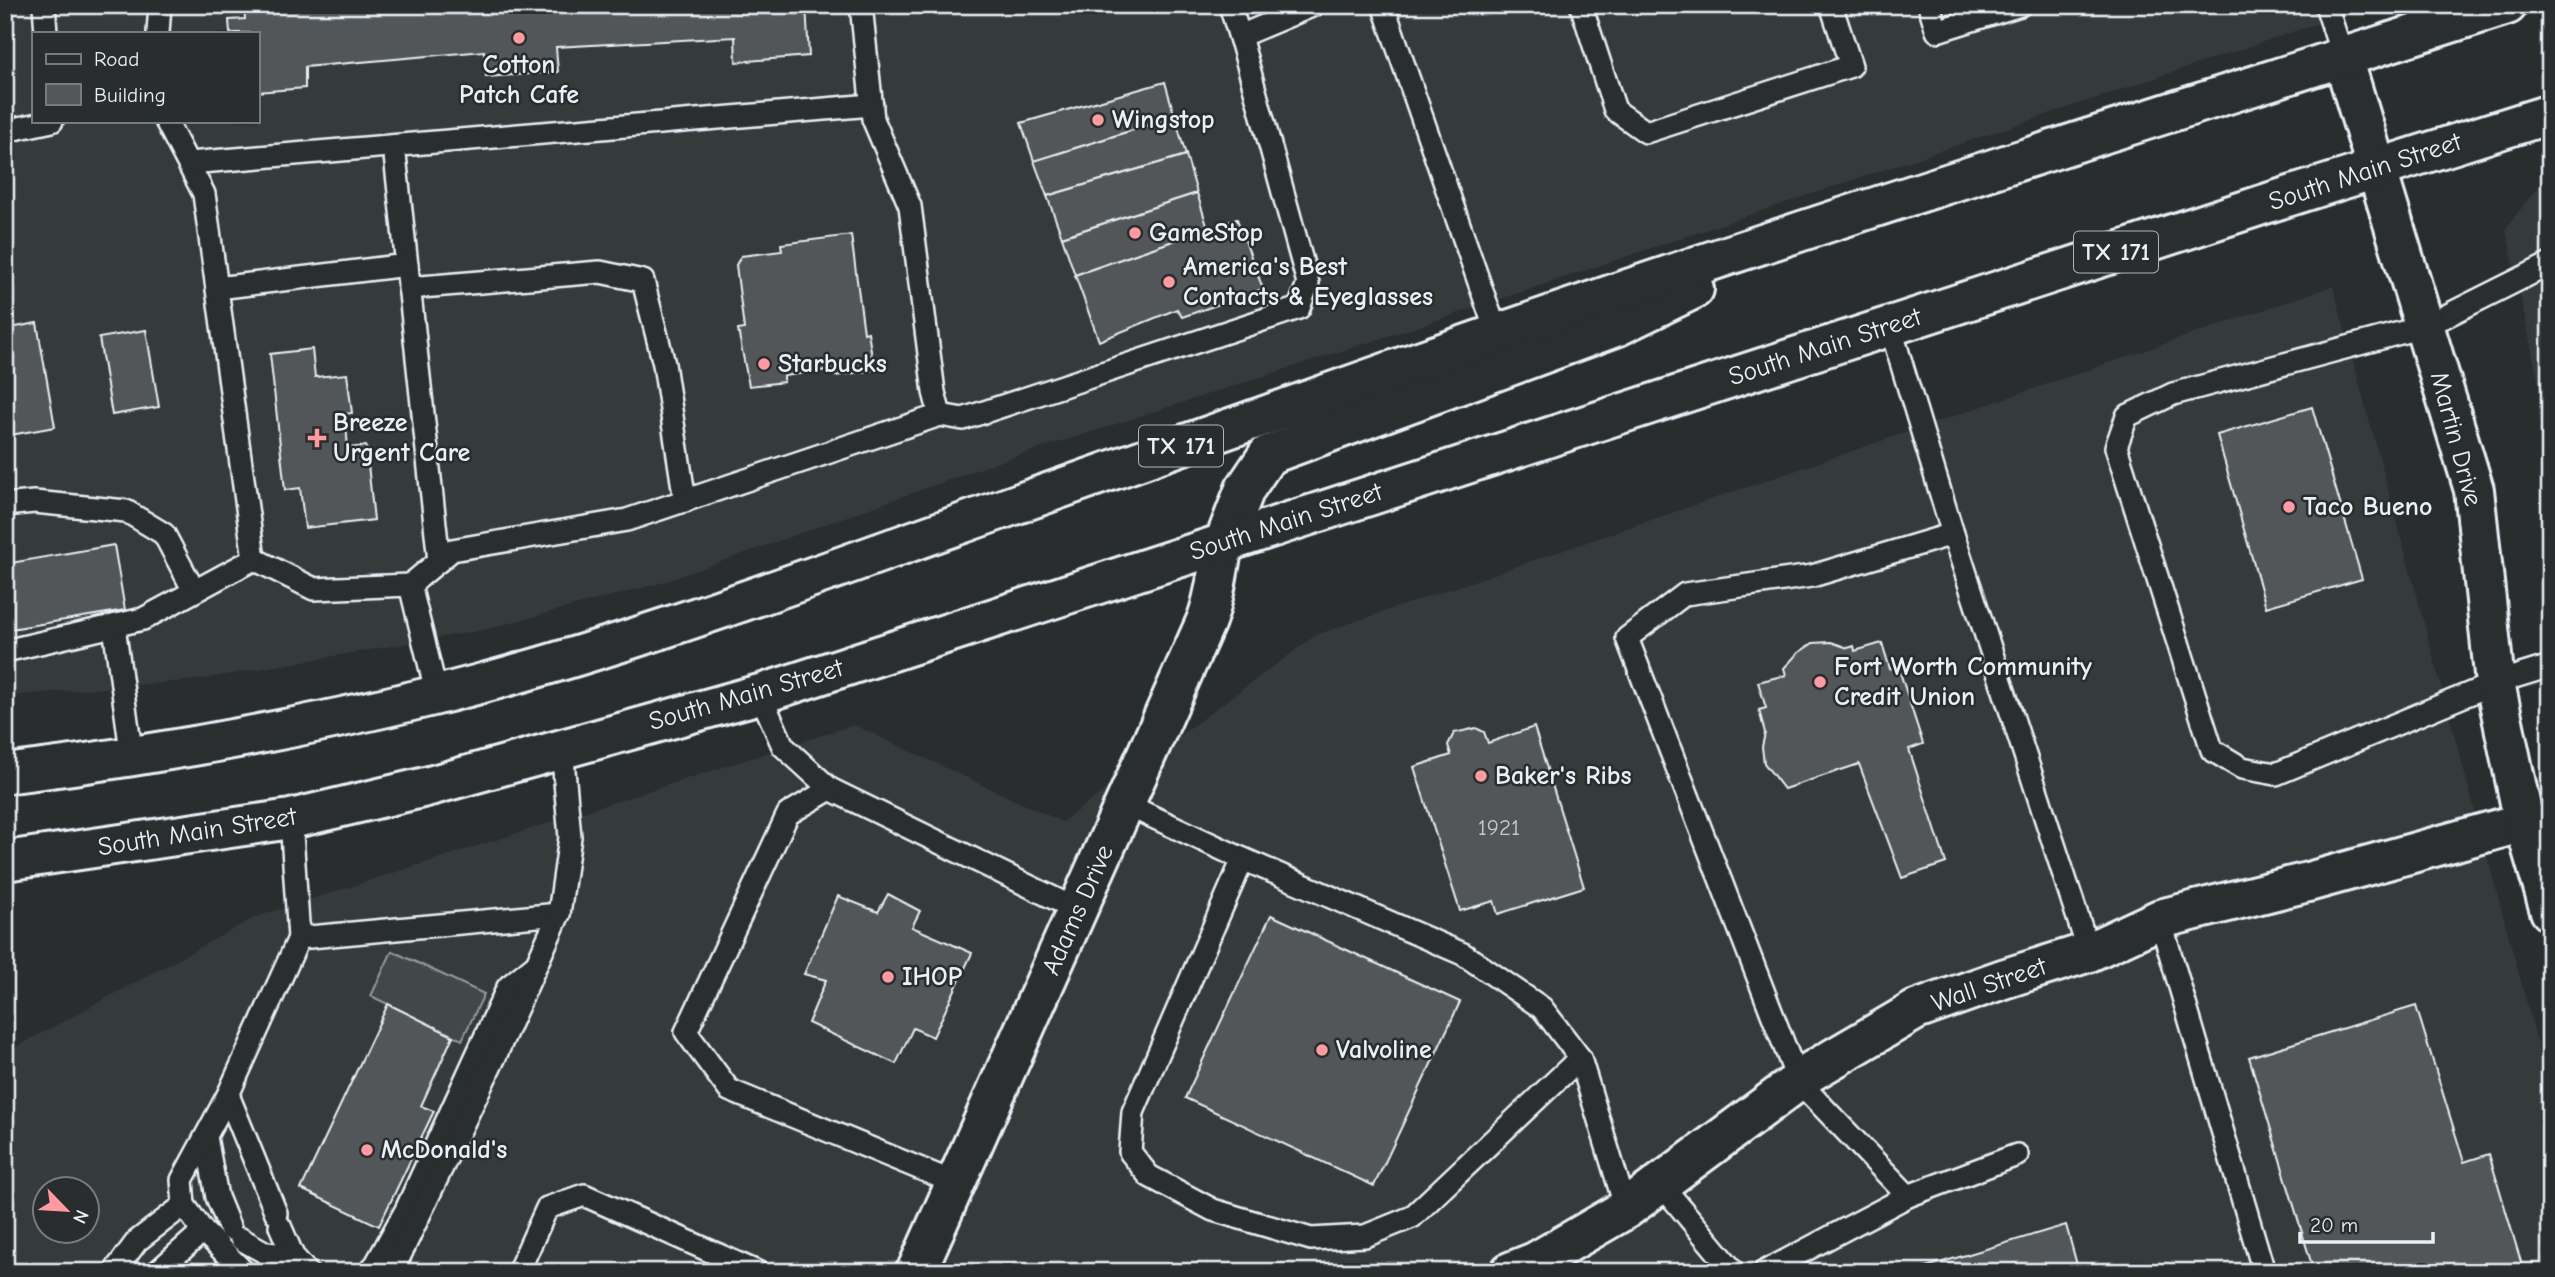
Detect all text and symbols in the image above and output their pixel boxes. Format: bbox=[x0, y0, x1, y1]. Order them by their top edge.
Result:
marker: Cotton Patch Cafe bbox=[511, 30, 527, 46]
legend bbox=[32, 32, 259, 122]
text: Road bbox=[94, 47, 139, 71]
place label: Cotton Patch Cafe bbox=[459, 50, 579, 110]
text: Building bbox=[94, 83, 166, 107]
place label: Wingstop bbox=[1112, 105, 1215, 135]
marker: Wingstop bbox=[1090, 112, 1106, 128]
street label: South Main Street bbox=[2265, 126, 2467, 217]
place label: GameStop bbox=[1149, 218, 1263, 248]
marker: GameStop bbox=[1127, 225, 1143, 241]
road number: TX 171 bbox=[2074, 232, 2158, 272]
place label: America's Best Contacts & Eyeglasses bbox=[1183, 252, 1433, 312]
marker: America's Best Contacts & Eyeglasses bbox=[1161, 274, 1177, 290]
street label: South Main Street bbox=[1725, 301, 1927, 392]
place label: Starbucks bbox=[778, 349, 887, 379]
marker: Starbucks bbox=[756, 356, 772, 372]
street label: Martin Drive bbox=[2424, 369, 2488, 509]
place label: Breeze Urgent Care bbox=[333, 408, 471, 468]
road number: TX 171 bbox=[1139, 426, 1223, 466]
marker: Breeze Urgent Care bbox=[307, 428, 327, 448]
street label: South Main Street bbox=[1186, 476, 1388, 567]
place label: Taco Bueno bbox=[2303, 492, 2432, 522]
marker: Taco Bueno bbox=[2281, 499, 2297, 515]
street label: South Main Street bbox=[645, 652, 848, 737]
place label: Fort Worth Community Credit Union bbox=[1834, 652, 2092, 712]
marker: Fort Worth Community Credit Union bbox=[1812, 674, 1828, 690]
place label: Baker's Ribs bbox=[1495, 761, 1631, 791]
marker: Baker's Ribs bbox=[1473, 768, 1489, 784]
street label: South Main Street bbox=[96, 801, 300, 863]
house number: 1921 bbox=[1478, 814, 1520, 841]
street label: Adams Drive bbox=[1036, 840, 1120, 980]
street label: Wall Street bbox=[1928, 951, 2052, 1019]
place label: IHOP bbox=[902, 962, 963, 992]
marker: IHOP bbox=[880, 969, 896, 985]
place label: Valvoline bbox=[1336, 1035, 1432, 1065]
marker: Valvoline bbox=[1314, 1042, 1330, 1058]
place label: McDonald's bbox=[381, 1135, 507, 1165]
marker: McDonald's bbox=[359, 1142, 375, 1158]
north arrow bbox=[32, 1176, 102, 1246]
scale bar bbox=[2300, 1200, 2432, 1244]
text: N bbox=[68, 1206, 93, 1227]
text: 20 m bbox=[2310, 1213, 2358, 1237]

